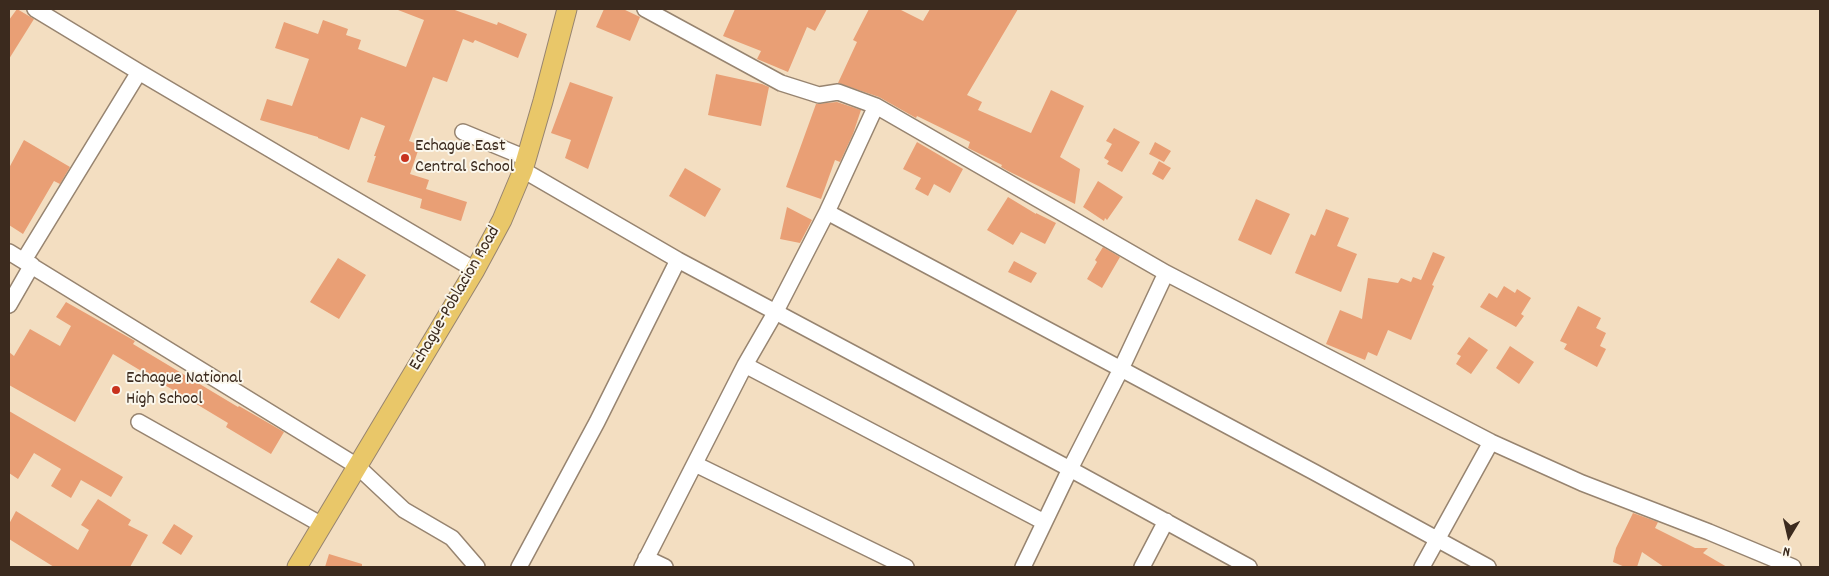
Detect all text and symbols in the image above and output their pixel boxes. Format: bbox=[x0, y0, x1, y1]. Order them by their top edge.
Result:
place label: Echague East Central School bbox=[415, 137, 514, 180]
marker: Echague East Central School bbox=[399, 152, 411, 164]
street label: Echague-Poblacion Road bbox=[406, 223, 506, 375]
place label: Echague National High School bbox=[126, 369, 242, 412]
marker: Echague National High School bbox=[110, 384, 122, 396]
north arrow bbox=[1764, 511, 1814, 561]
text: N bbox=[1782, 540, 1792, 561]

